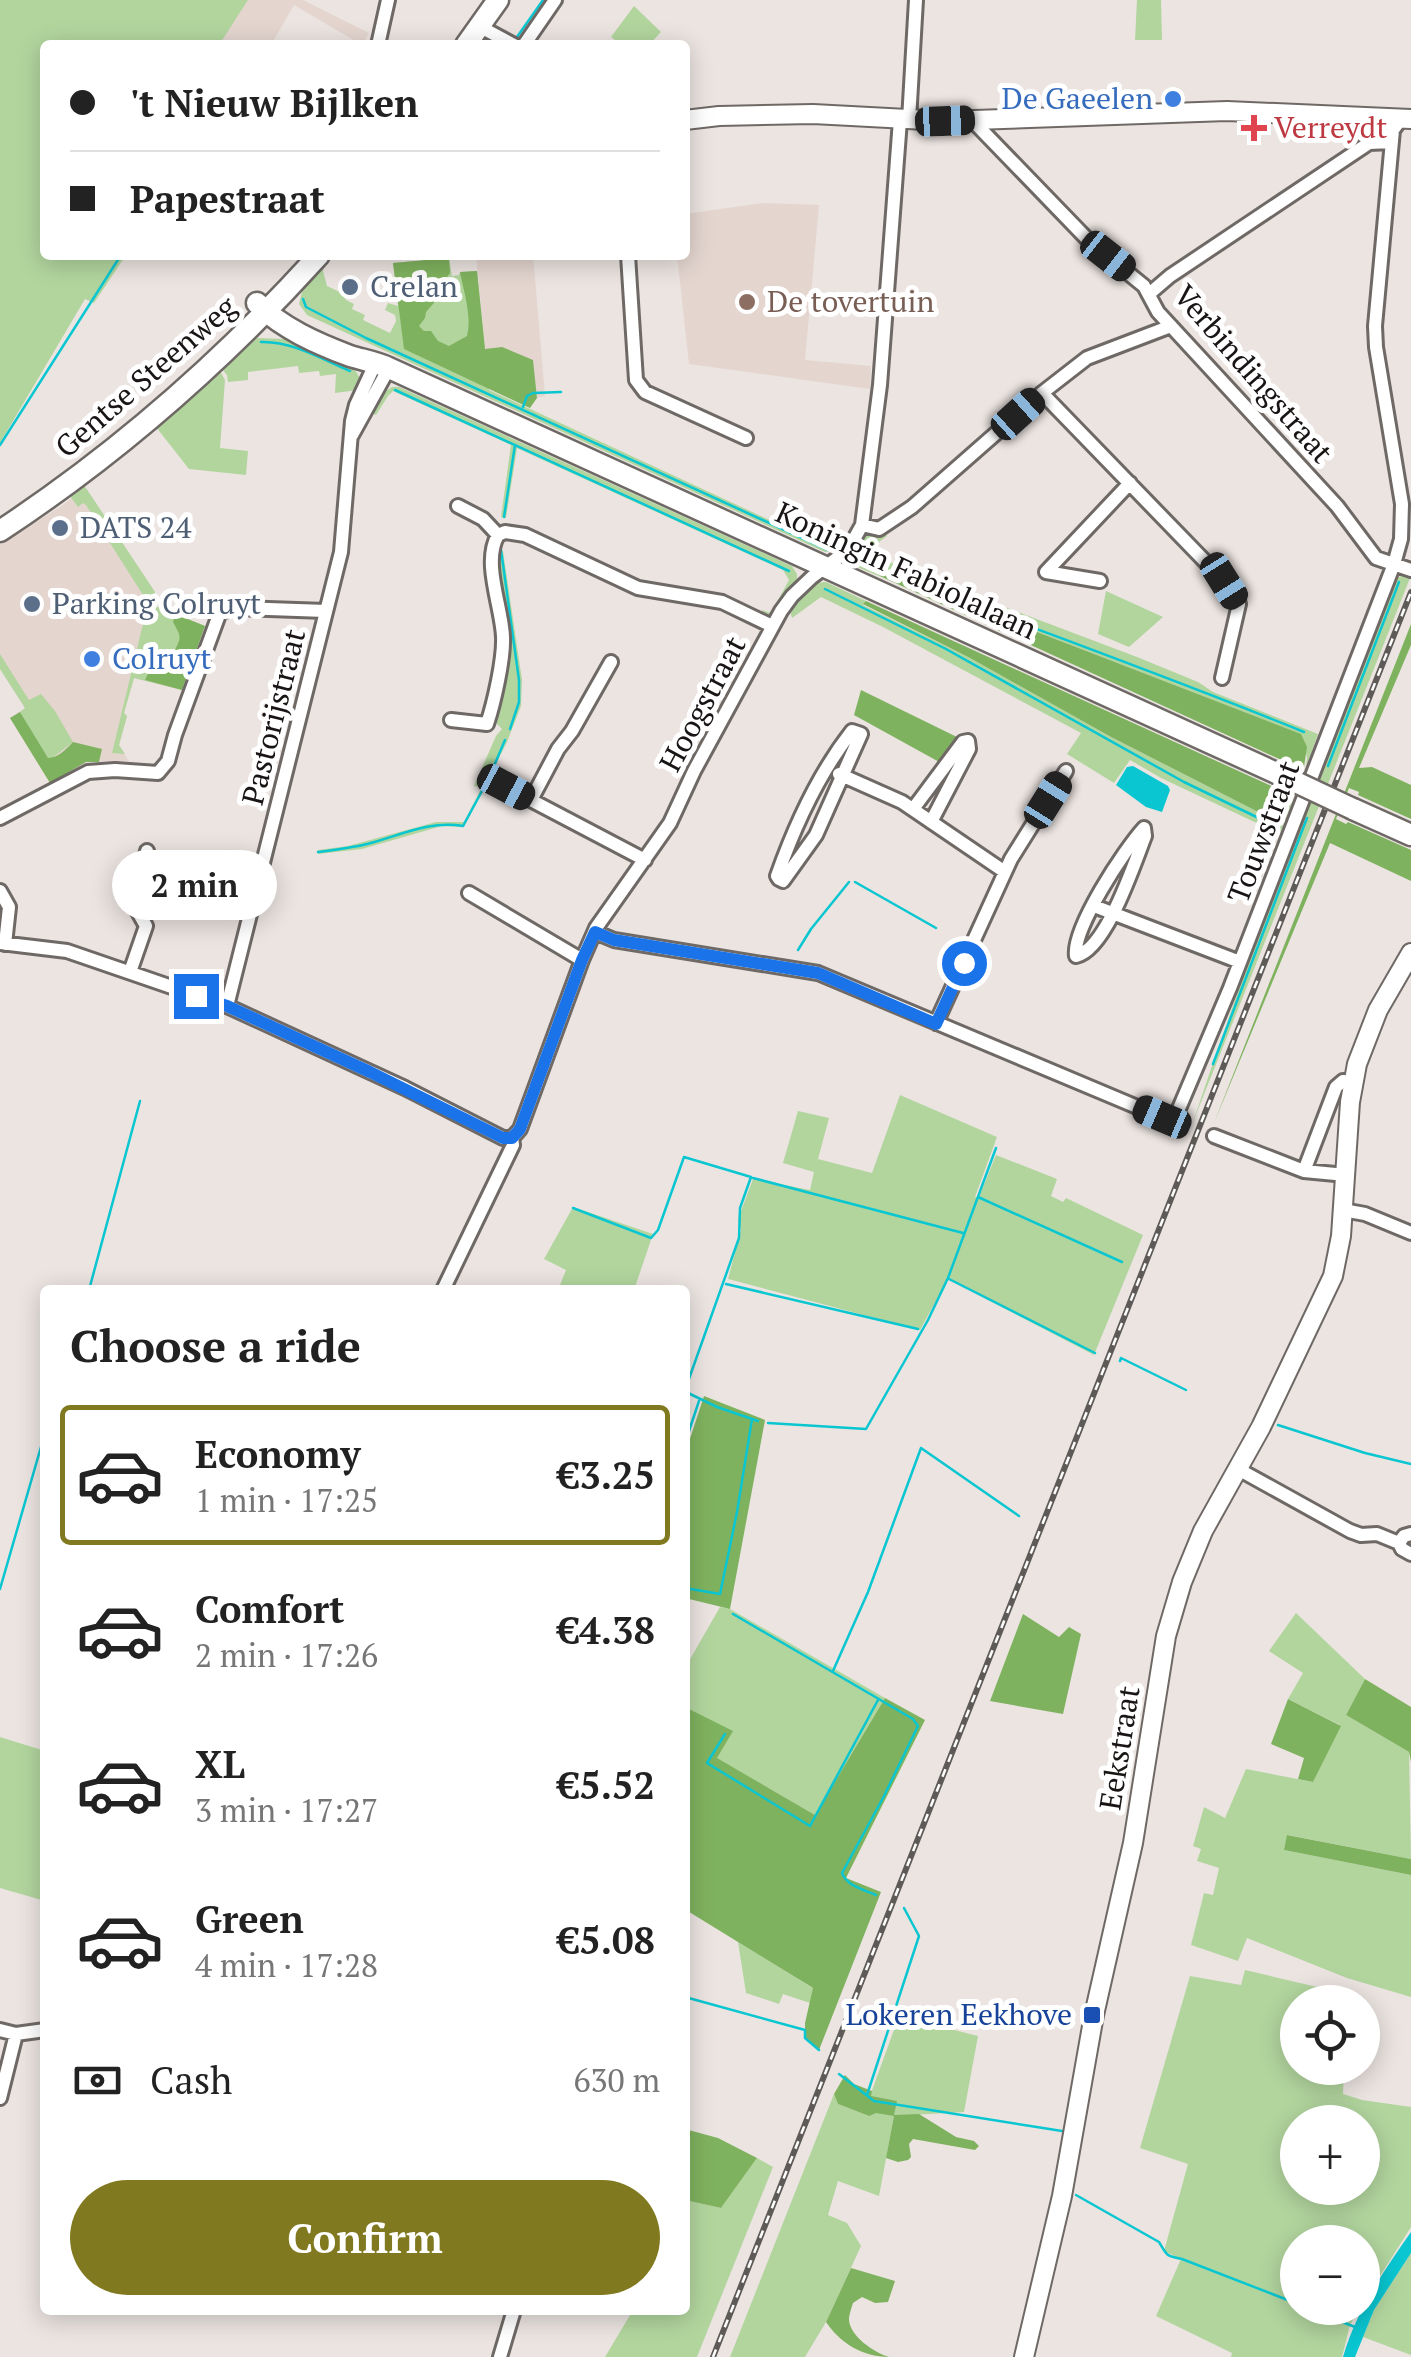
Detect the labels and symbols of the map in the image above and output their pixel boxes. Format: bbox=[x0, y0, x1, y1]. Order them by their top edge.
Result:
place label: De Gaeelen bbox=[1001, 78, 1153, 118]
marker: De Gaeelen bbox=[1162, 88, 1184, 110]
car bbox=[914, 105, 976, 137]
place label: Verreydt bbox=[1274, 107, 1387, 147]
marker: Verreydt bbox=[1243, 117, 1265, 139]
car bbox=[1075, 226, 1141, 286]
place label: Crelan bbox=[370, 266, 458, 306]
marker: Crelan bbox=[339, 276, 361, 298]
street label: Verbindingstraat bbox=[1165, 276, 1342, 471]
place label: De tovertuin bbox=[767, 281, 934, 321]
street label: Gentse Steenweg bbox=[46, 286, 245, 466]
marker: De tovertuin bbox=[736, 291, 758, 313]
car bbox=[986, 383, 1050, 445]
street label: Koningin Fabiolalaan bbox=[769, 492, 1044, 648]
place label: DATS 24 bbox=[80, 507, 192, 547]
marker: DATS 24 bbox=[49, 517, 71, 539]
car bbox=[1195, 548, 1253, 614]
place label: Parking Colruyt bbox=[52, 583, 261, 623]
marker: Parking Colruyt bbox=[21, 593, 43, 615]
street label: Pastorijstraat bbox=[232, 625, 314, 809]
street label: Hoogstraat bbox=[650, 629, 754, 778]
place label: Colruyt bbox=[112, 638, 211, 678]
marker: Colruyt bbox=[81, 648, 103, 670]
street label: Touwstraat bbox=[1218, 755, 1309, 909]
car bbox=[472, 760, 540, 814]
car bbox=[1019, 767, 1077, 833]
callout: 2 min bbox=[114, 851, 278, 921]
route start bbox=[942, 941, 987, 986]
route end bbox=[174, 974, 219, 1019]
car bbox=[1129, 1091, 1195, 1143]
street label: Eekstraat bbox=[1089, 1683, 1149, 1813]
place label: Lokeren Eekhove bbox=[846, 1994, 1072, 2034]
marker: Lokeren Eekhove bbox=[1081, 2004, 1103, 2026]

